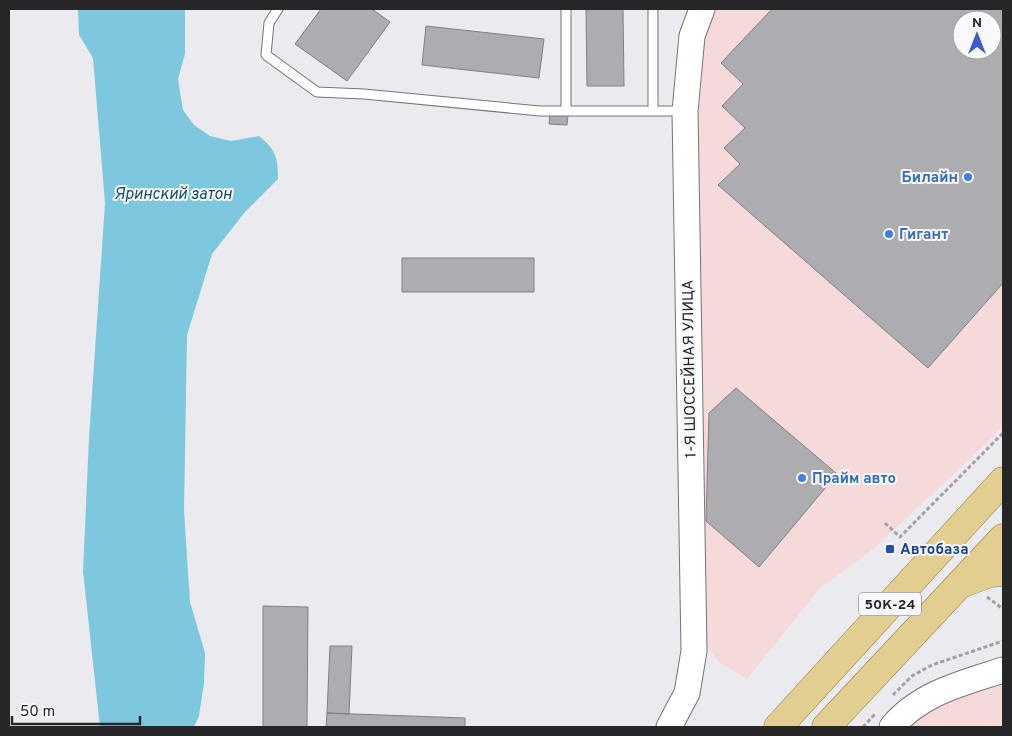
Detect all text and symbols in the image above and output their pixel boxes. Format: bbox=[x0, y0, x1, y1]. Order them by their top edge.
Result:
north arrow bbox=[952, 10, 1002, 60]
text: N bbox=[972, 15, 982, 32]
place label: Билайн bbox=[902, 169, 958, 188]
marker: Билайн bbox=[962, 171, 974, 183]
water label: Яринский затон bbox=[114, 185, 233, 205]
place label: Гигант bbox=[899, 226, 948, 245]
marker: Гигант bbox=[883, 228, 895, 240]
street label: 1-Я ШОССЕЙНАЯ УЛИЦА bbox=[677, 280, 702, 458]
place label: Прайм авто bbox=[812, 470, 896, 489]
marker: Прайм авто bbox=[796, 472, 808, 484]
place label: Автобаза bbox=[900, 541, 969, 560]
marker: Автобаза bbox=[884, 543, 896, 555]
road number: 50К-24 bbox=[859, 592, 921, 616]
scale bar bbox=[12, 694, 140, 726]
text: 50 m bbox=[20, 703, 55, 722]

